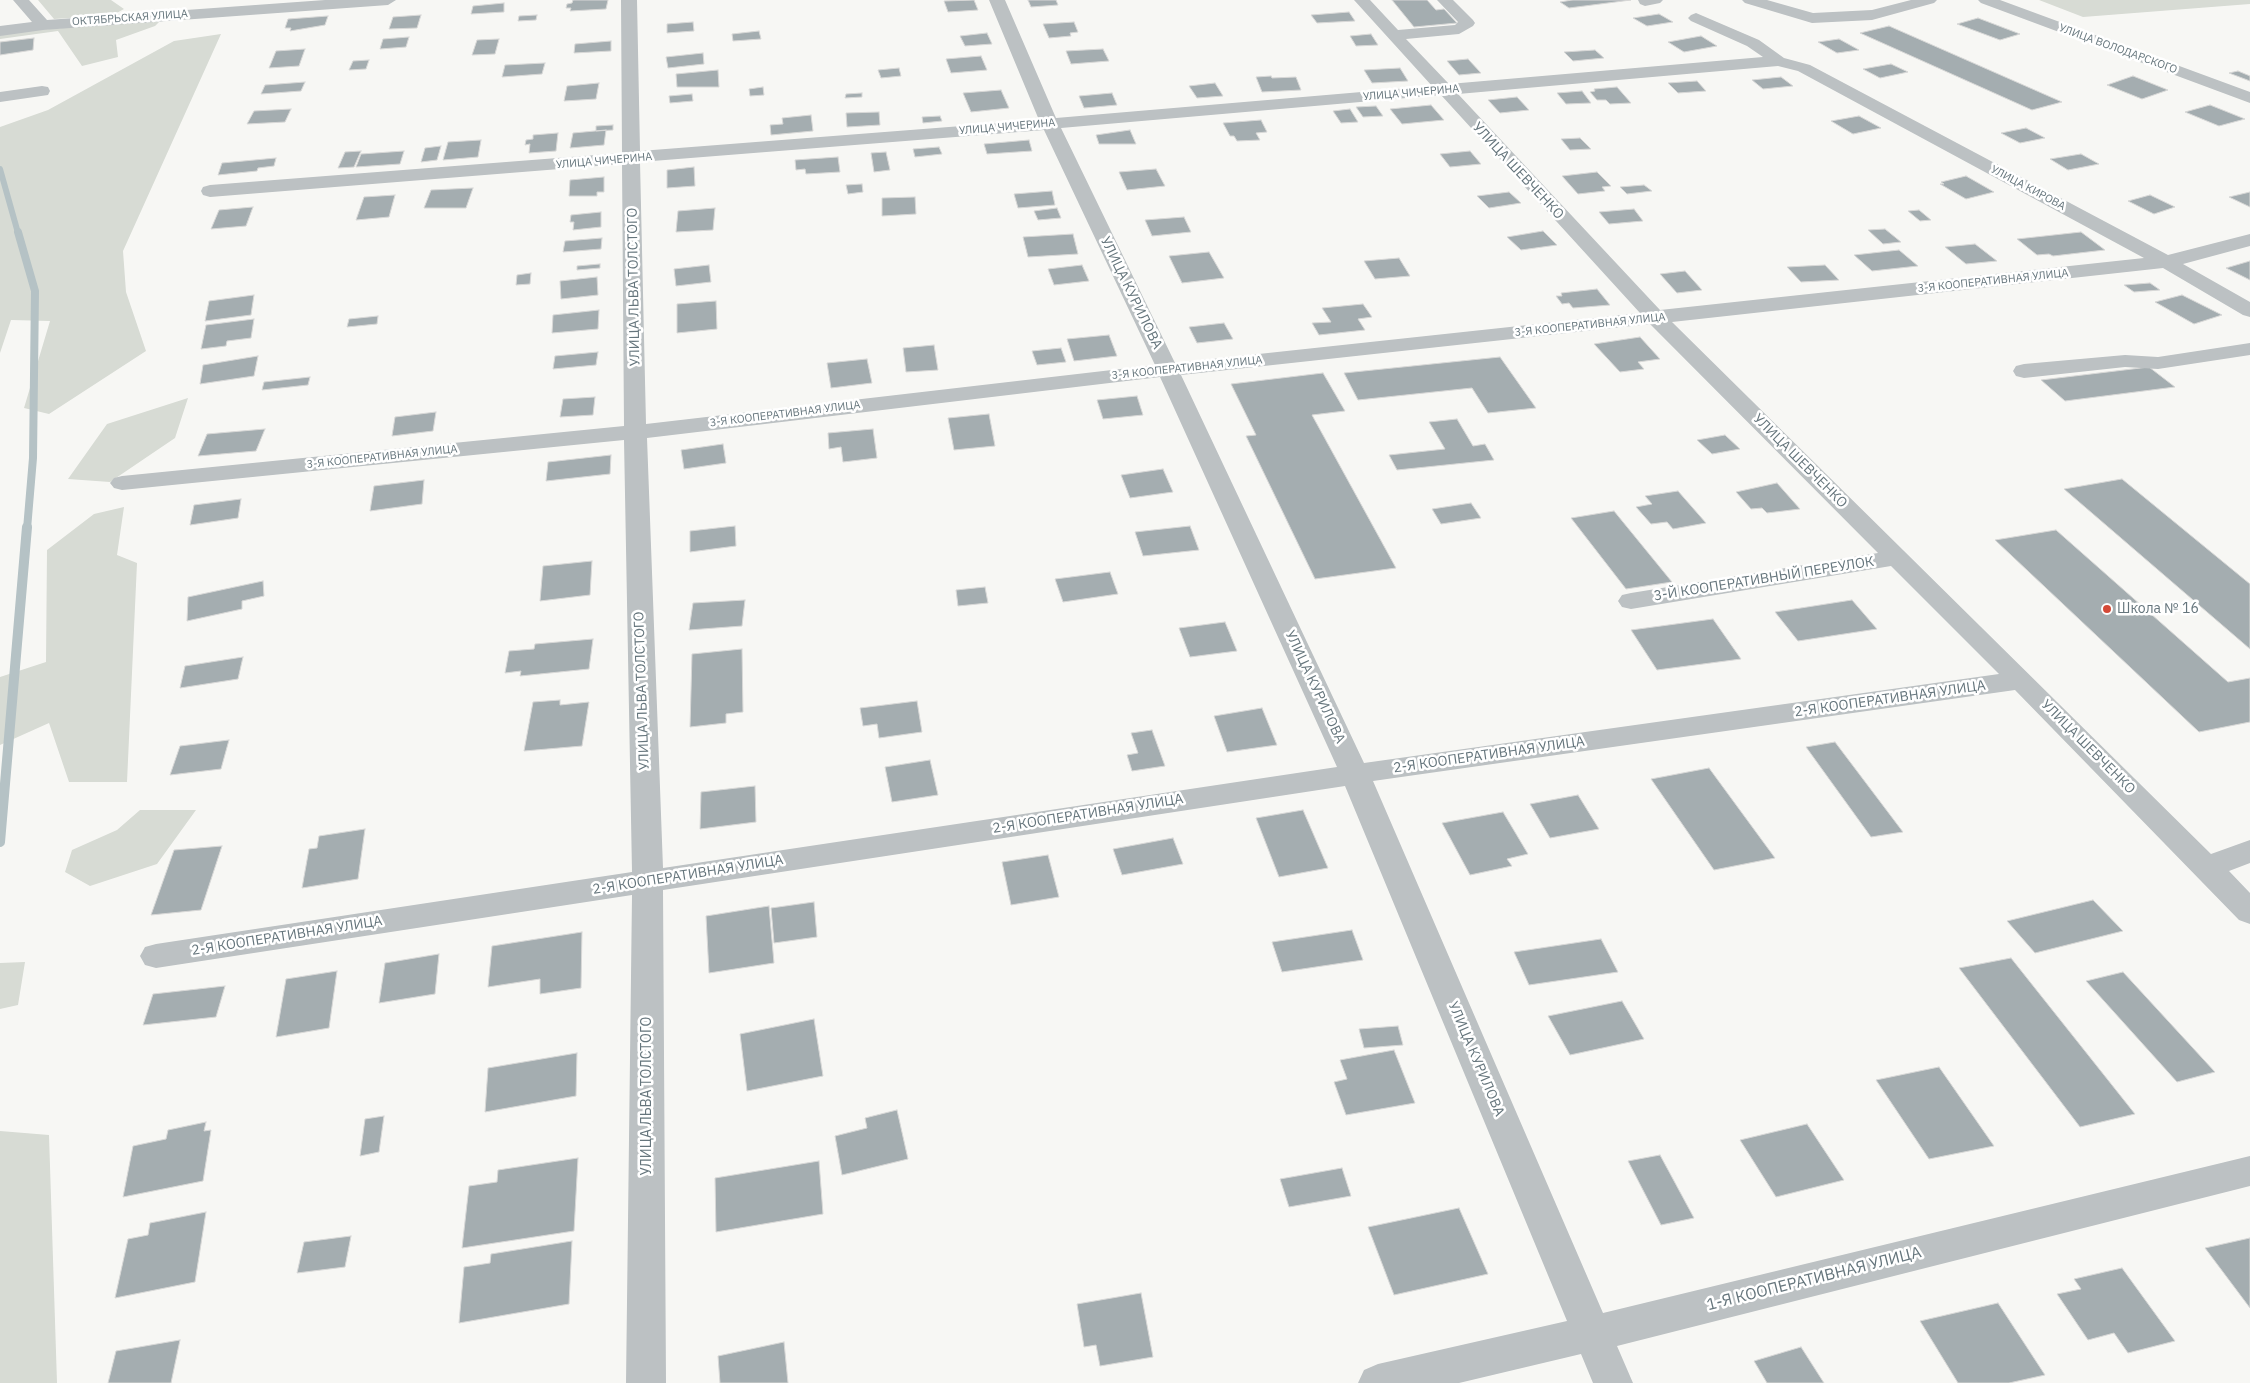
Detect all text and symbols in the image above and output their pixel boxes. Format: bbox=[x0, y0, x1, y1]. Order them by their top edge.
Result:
street label: ОКТЯБРЬСКАЯ УЛИЦА bbox=[72, 7, 188, 29]
street label: УЛИЦА ВОЛОДАРСКОГО bbox=[2057, 21, 2179, 77]
street label: УЛИЦА ЧИЧЕРИНА bbox=[1362, 82, 1460, 104]
street label: УЛИЦА ЧИЧЕРИНА bbox=[958, 116, 1056, 138]
street label: УЛИЦА ШЕВЧЕНКО bbox=[1469, 119, 1567, 223]
street label: УЛИЦА ЧИЧЕРИНА bbox=[555, 150, 653, 172]
street label: УЛИЦА КИРОВА bbox=[1988, 163, 2068, 213]
street label: УЛИЦА ЛЬВА ТОЛСТОГО bbox=[624, 207, 644, 367]
street label: УЛИЦА КУРИЛОВА bbox=[1096, 234, 1166, 352]
street label: 3-Я КООПЕРАТИВНАЯ УЛИЦА bbox=[1917, 267, 2069, 295]
street label: 3-Я КООПЕРАТИВНАЯ УЛИЦА bbox=[1514, 311, 1666, 339]
street label: 3-Я КООПЕРАТИВНАЯ УЛИЦА bbox=[1111, 354, 1263, 382]
street label: 3-Я КООПЕРАТИВНАЯ УЛИЦА bbox=[709, 398, 861, 430]
street label: УЛИЦА ШЕВЧЕНКО bbox=[1749, 410, 1851, 512]
street label: 3-Я КООПЕРАТИВНАЯ УЛИЦА bbox=[306, 443, 458, 471]
street label: 3-Й КООПЕРАТИВНЫЙ ПЕРЕУЛОК bbox=[1653, 553, 1875, 605]
place label: Школа № 16 bbox=[2117, 601, 2199, 617]
marker: Школа № 16 bbox=[2101, 603, 2113, 615]
street label: УЛИЦА ЛЬВА ТОЛСТОГО bbox=[631, 611, 653, 771]
street label: УЛИЦА КУРИЛОВА bbox=[1281, 628, 1349, 746]
street label: 2-Я КООПЕРАТИВНАЯ УЛИЦА bbox=[1793, 677, 1987, 721]
street label: УЛИЦА ШЕВЧЕНКО bbox=[2037, 696, 2139, 798]
street label: 2-Я КООПЕРАТИВНАЯ УЛИЦА bbox=[1392, 733, 1586, 777]
street label: 2-Я КООПЕРАТИВНАЯ УЛИЦА bbox=[991, 791, 1185, 837]
street label: 2-Я КООПЕРАТИВНАЯ УЛИЦА bbox=[591, 852, 785, 898]
street label: 2-Я КООПЕРАТИВНАЯ УЛИЦА bbox=[190, 913, 384, 959]
street label: УЛИЦА КУРИЛОВА bbox=[1444, 999, 1508, 1119]
street label: УЛИЦА ЛЬВА ТОЛСТОГО bbox=[639, 1017, 655, 1175]
street label: 1-Я КООПЕРАТИВНАЯ УЛИЦА bbox=[1705, 1243, 1923, 1315]

